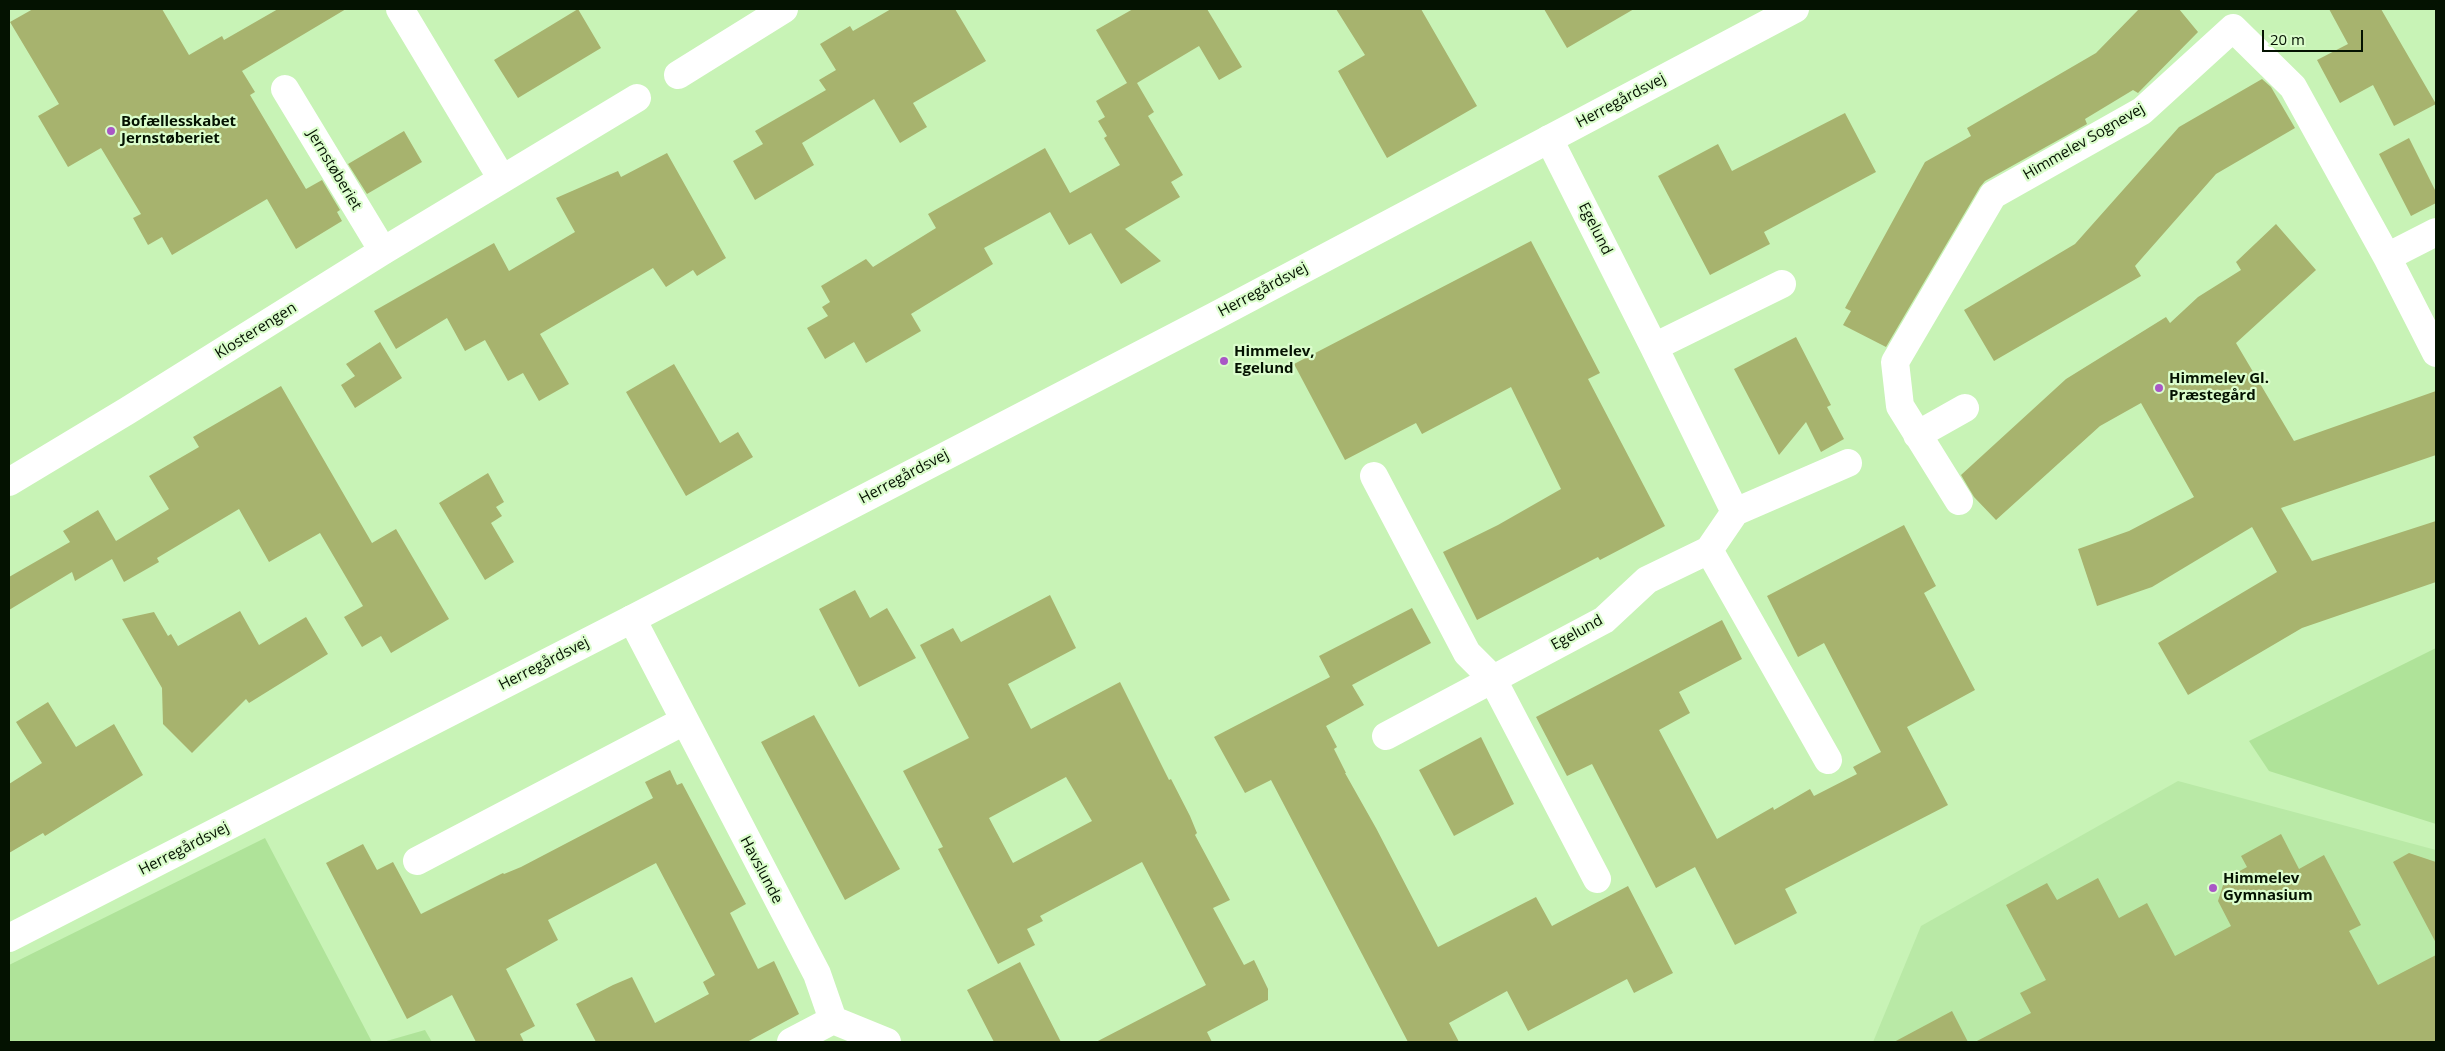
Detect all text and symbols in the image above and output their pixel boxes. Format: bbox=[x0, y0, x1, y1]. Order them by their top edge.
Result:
scale bar bbox=[2265, 20, 2366, 52]
text: 20 m bbox=[2270, 29, 2305, 49]
street label: Herregårdsvej bbox=[1573, 70, 1669, 132]
street label: Himmelev Sognevej bbox=[2020, 100, 2148, 184]
place label: Bofællesskabet Jernstøberiet bbox=[121, 113, 236, 148]
marker: Bofællesskabet Jernstøberiet bbox=[105, 125, 117, 137]
street label: Jernstøberiet bbox=[303, 127, 365, 213]
street label: Egelund bbox=[1574, 200, 1616, 258]
street label: Herregårdsvej bbox=[1215, 259, 1311, 321]
street label: Klosterengen bbox=[212, 299, 300, 363]
place label: Himmelev, Egelund bbox=[1234, 343, 1315, 378]
marker: Himmelev, Egelund bbox=[1218, 355, 1230, 367]
place label: Himmelev Gl. Præstegård bbox=[2169, 370, 2269, 405]
marker: Himmelev Gl. Præstegård bbox=[2153, 382, 2165, 394]
street label: Herregårdsvej bbox=[856, 446, 952, 508]
street label: Egelund bbox=[1548, 611, 1606, 655]
street label: Herregårdsvej bbox=[496, 634, 592, 694]
street label: Herregårdsvej bbox=[136, 819, 232, 879]
street label: Havslunde bbox=[736, 833, 786, 907]
place label: Himmelev Gymnasium bbox=[2223, 870, 2313, 905]
marker: Himmelev Gymnasium bbox=[2207, 882, 2219, 894]

